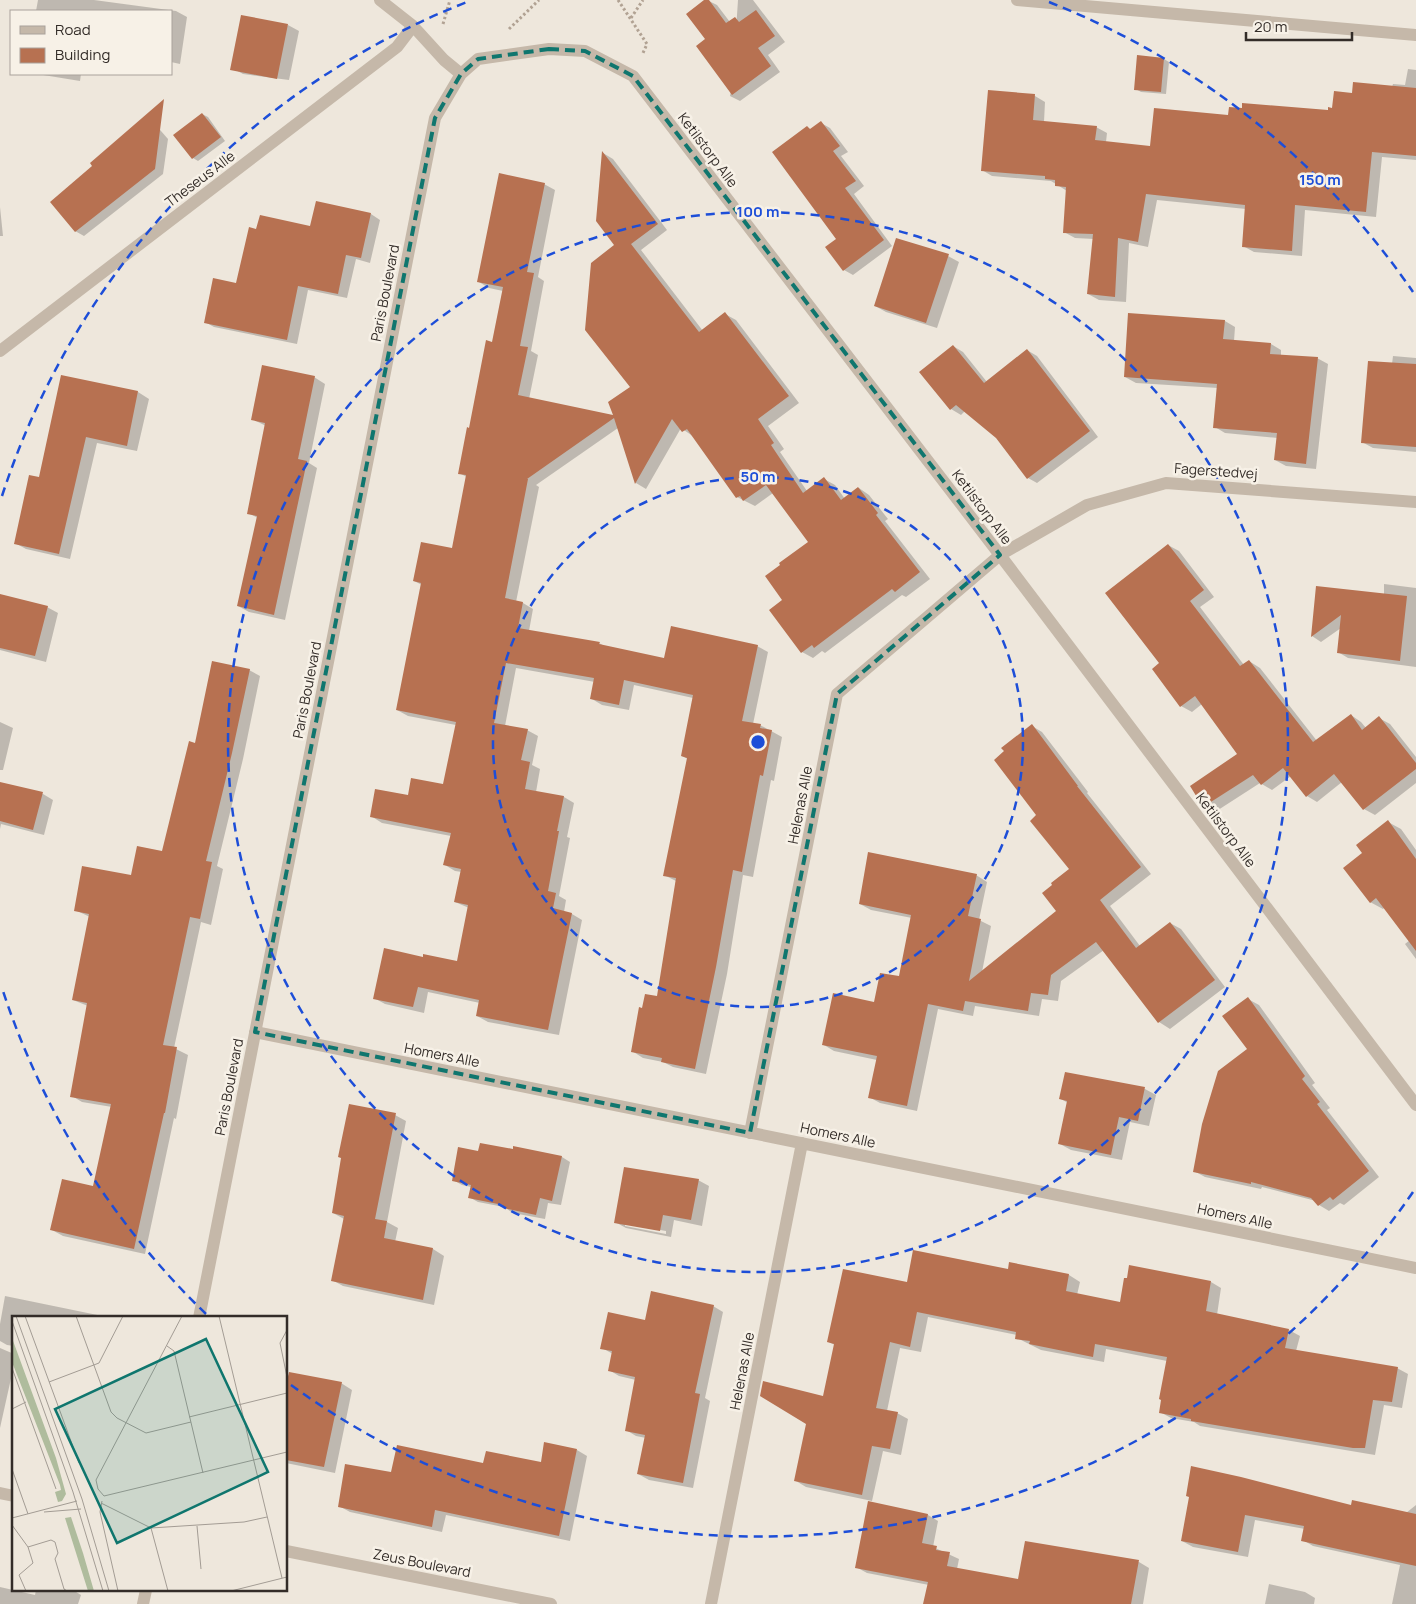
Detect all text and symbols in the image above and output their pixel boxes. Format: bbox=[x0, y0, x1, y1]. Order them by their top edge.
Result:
legend bbox=[10, 10, 172, 75]
scale bar bbox=[1246, 10, 1352, 42]
text: 20 m bbox=[1254, 16, 1287, 37]
text: Road bbox=[55, 19, 91, 40]
text: Building bbox=[55, 44, 110, 65]
street label: Ketilstorp Alle bbox=[674, 109, 743, 191]
street label: Theseus Alle bbox=[161, 146, 238, 211]
text: 150 m bbox=[1299, 169, 1341, 190]
text: 100 m bbox=[737, 201, 779, 222]
street label: Paris Boulevard bbox=[366, 243, 403, 343]
street label: Fagerstedvej bbox=[1174, 458, 1258, 483]
text: 50 m bbox=[740, 466, 776, 487]
street label: Ketilstorp Alle bbox=[948, 466, 1017, 548]
street label: Paris Boulevard bbox=[288, 640, 325, 740]
centre of rings bbox=[749, 733, 767, 751]
street label: Helenas Alle bbox=[783, 764, 816, 845]
street label: Ketilstorp Alle bbox=[1192, 789, 1261, 871]
street label: Paris Boulevard bbox=[210, 1037, 247, 1137]
street label: Homers Alle bbox=[403, 1038, 481, 1071]
street label: Homers Alle bbox=[799, 1117, 877, 1152]
street label: Homers Alle bbox=[1196, 1198, 1274, 1233]
inset map bbox=[12, 1316, 288, 1592]
street label: Helenas Alle bbox=[725, 1330, 758, 1411]
street label: Zeus Boulevard bbox=[372, 1544, 473, 1581]

